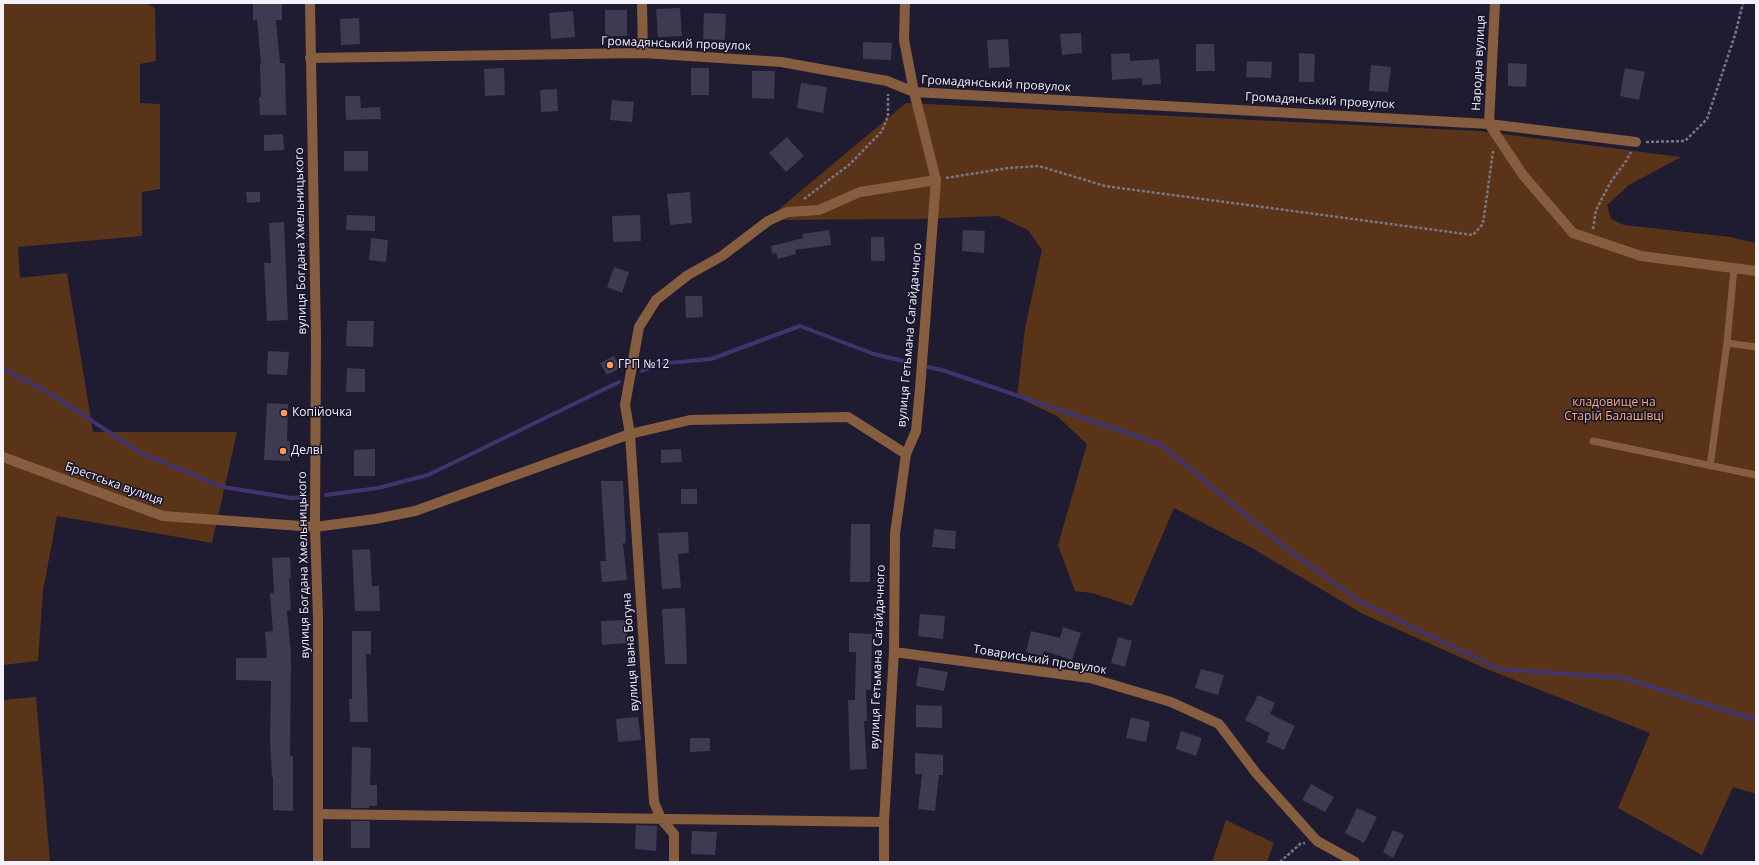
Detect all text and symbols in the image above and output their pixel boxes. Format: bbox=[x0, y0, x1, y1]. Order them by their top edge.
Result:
street label: Народна вулиця bbox=[1469, 15, 1489, 111]
street label: Громадянський провулок bbox=[601, 34, 751, 54]
street label: Громадянський провулок bbox=[921, 73, 1071, 95]
street label: Громадянський провулок bbox=[1245, 90, 1395, 112]
street label: вулиця Богдана Хмельницького bbox=[292, 147, 310, 335]
street label: вулиця Гетьмана Сагайдачного bbox=[895, 242, 925, 428]
place label: ГРП №12 bbox=[618, 358, 669, 372]
marker: ГРП №12 bbox=[605, 360, 615, 370]
park label: кладовище на Старій Балашівці bbox=[1564, 396, 1664, 424]
place label: Копійочка bbox=[292, 406, 352, 420]
marker: Копійочка bbox=[279, 408, 289, 418]
place label: Делві bbox=[291, 444, 323, 458]
marker: Делві bbox=[278, 446, 288, 456]
street label: Брестська вулиця bbox=[63, 460, 165, 508]
street label: вулиця Богдана Хмельницького bbox=[295, 471, 313, 659]
street label: вулиця Гетьмана Сагайдачного bbox=[868, 564, 888, 750]
street label: вулиця Івана Богуна bbox=[620, 592, 642, 712]
street label: Товариський провулок bbox=[972, 642, 1108, 678]

